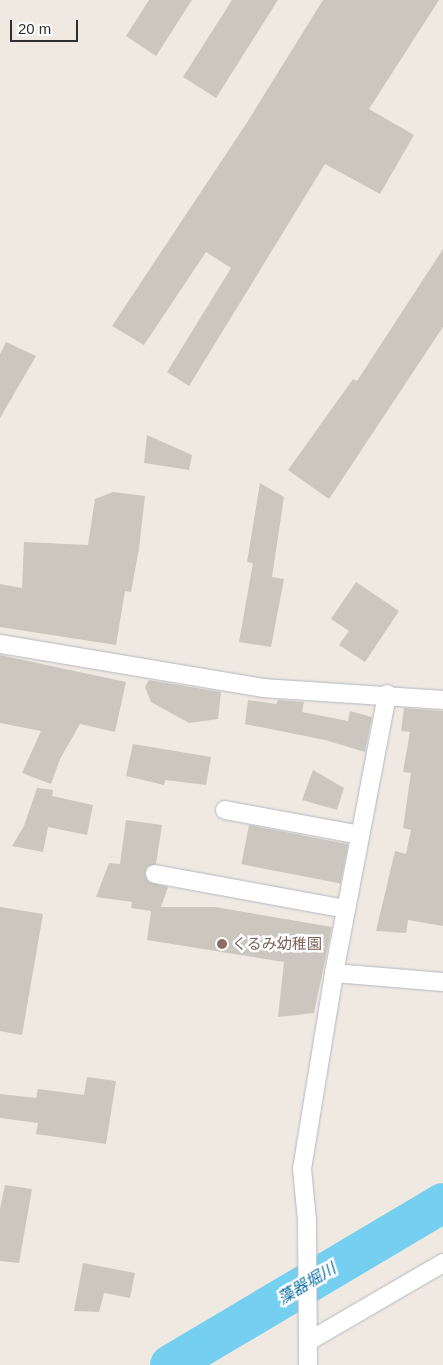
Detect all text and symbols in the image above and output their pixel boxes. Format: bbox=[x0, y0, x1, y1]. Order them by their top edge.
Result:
scale bar bbox=[12, 10, 80, 42]
text: 20 m bbox=[18, 20, 51, 37]
place label: くるみ幼稚園 bbox=[232, 935, 322, 953]
marker: くるみ幼稚園 bbox=[216, 938, 228, 950]
water label: 藻器堀川 bbox=[275, 1259, 339, 1309]

